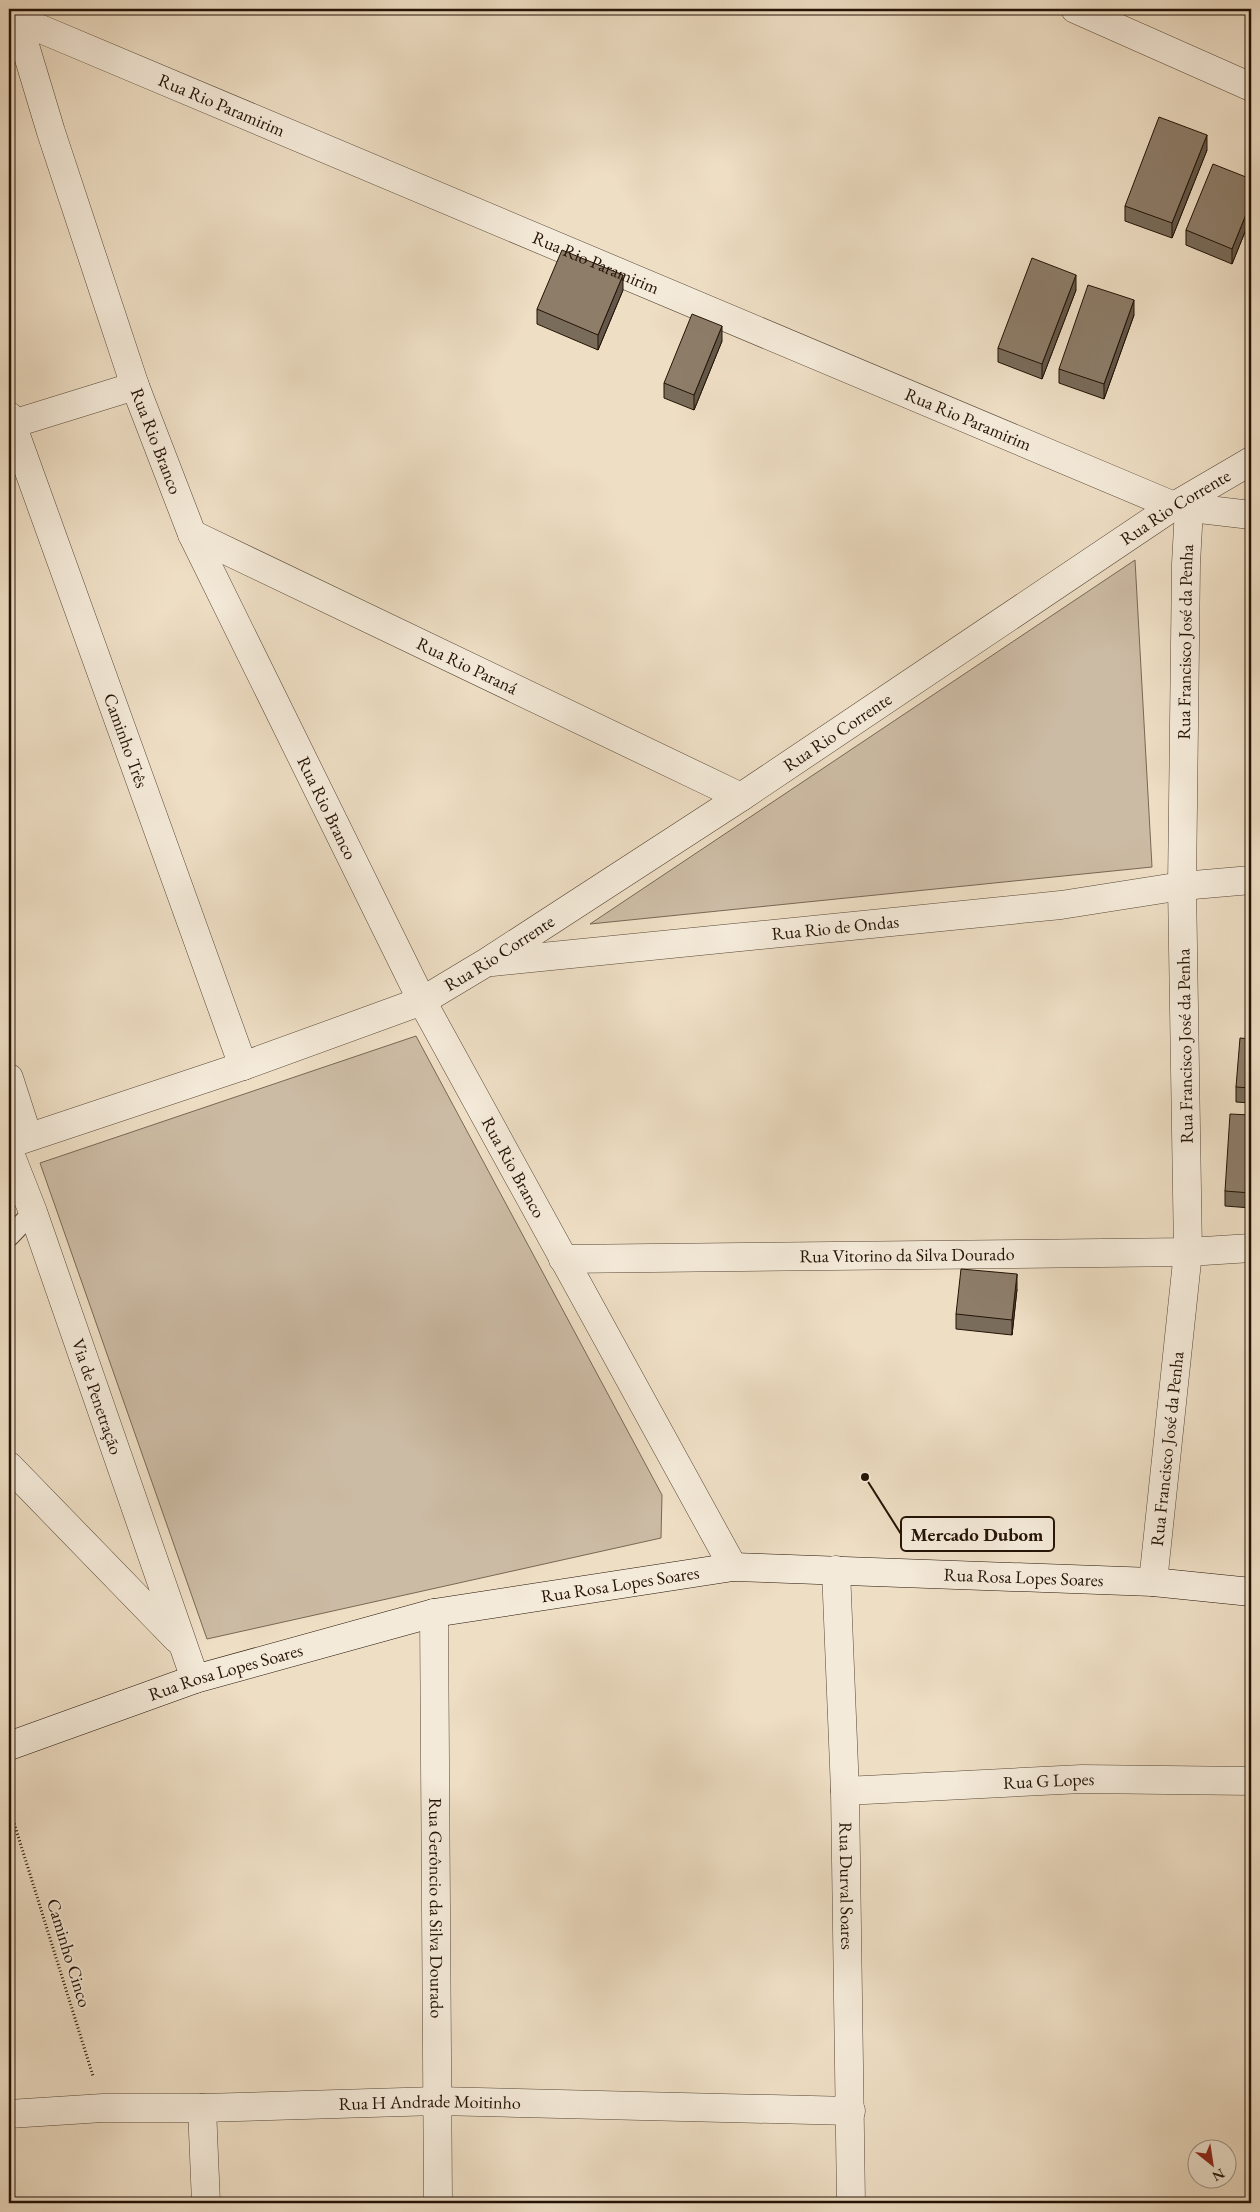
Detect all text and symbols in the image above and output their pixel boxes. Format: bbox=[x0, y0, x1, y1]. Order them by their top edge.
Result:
street label: Rua Rio Paramirim bbox=[155, 68, 289, 142]
street label: Rua Rio Paramirim bbox=[529, 225, 663, 299]
street label: Rua Rio Paramirim bbox=[902, 382, 1035, 456]
street label: Rua Rio Branco bbox=[126, 384, 188, 497]
street label: Rua Rio Corrente bbox=[1115, 464, 1234, 550]
street label: Rua Francisco José da Penha bbox=[1172, 543, 1198, 740]
street label: Rua Rio Paraná bbox=[413, 631, 522, 700]
street label: Rua Rio Corrente bbox=[779, 687, 896, 776]
street label: Caminho Três bbox=[99, 690, 154, 791]
street label: Rua Rio Branco bbox=[292, 752, 363, 863]
street label: Rua Rio Corrente bbox=[440, 909, 558, 996]
street label: Rua Rio de Ondas bbox=[770, 909, 900, 945]
street label: Rua Francisco José da Penha bbox=[1171, 947, 1198, 1144]
street label: Rua Rio Branco bbox=[477, 1112, 551, 1222]
street label: Rua Vitorino da Silva Dourado bbox=[799, 1242, 1015, 1267]
street label: Via de Penetração bbox=[67, 1335, 128, 1458]
street label: Rua Francisco José da Penha bbox=[1145, 1349, 1188, 1547]
callout: Mercado Dubom bbox=[901, 1517, 1054, 1551]
text: Mercado Dubom bbox=[911, 1522, 1044, 1547]
street label: Rua Rosa Lopes Soares bbox=[539, 1560, 701, 1607]
street label: Rua Rosa Lopes Soares bbox=[943, 1563, 1104, 1591]
street label: Rua Rosa Lopes Soares bbox=[145, 1638, 305, 1706]
street label: Rua G Lopes bbox=[1002, 1767, 1095, 1794]
street label: Rua Gerôncio da Silva Dourado bbox=[424, 1798, 449, 2019]
street label: Rua Durval Soares bbox=[834, 1822, 859, 1950]
street label: Caminho Cinco bbox=[42, 1896, 97, 2010]
street label: Rua H Andrade Moitinho bbox=[338, 2089, 521, 2115]
north arrow bbox=[1188, 2140, 1238, 2190]
text: N bbox=[1209, 2165, 1228, 2186]

